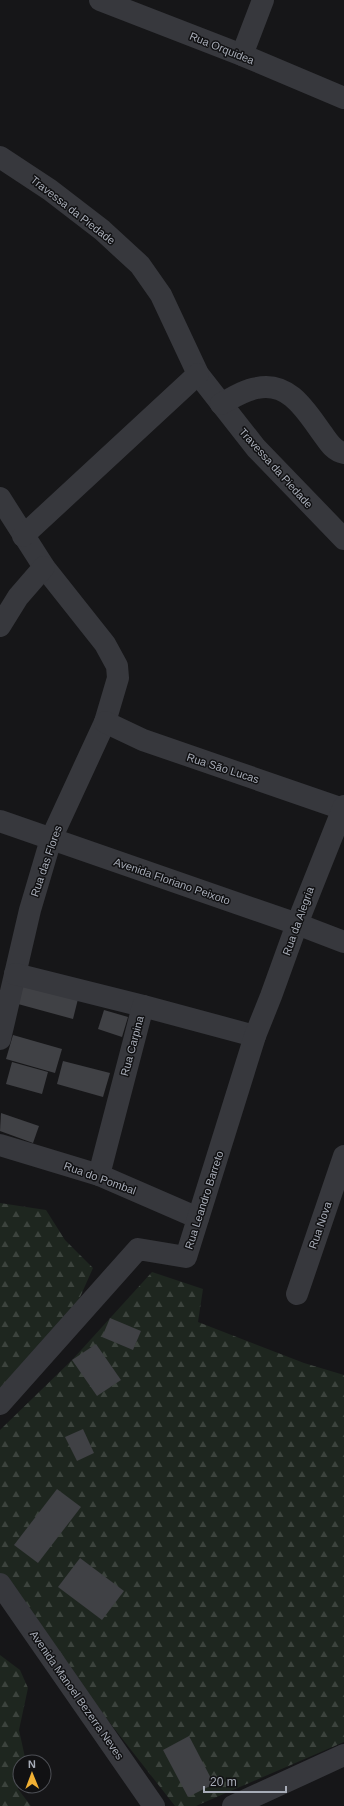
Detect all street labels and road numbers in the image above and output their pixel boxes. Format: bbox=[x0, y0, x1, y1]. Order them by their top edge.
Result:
street label: Rua Orquidea bbox=[188, 30, 257, 67]
street label: Travessa da Piedade bbox=[29, 173, 117, 247]
street label: Travessa da Piedade bbox=[237, 426, 315, 510]
street label: Rua São Lucas bbox=[185, 751, 261, 785]
street label: Rua das Flores bbox=[28, 823, 64, 898]
street label: Avenida Floriano Peixoto bbox=[112, 855, 232, 907]
street label: Rua da Alegria bbox=[280, 884, 316, 957]
street label: Rua Carpina bbox=[118, 1014, 146, 1077]
street label: Rua Leandro Barreto bbox=[182, 1149, 226, 1251]
street label: Rua do Pombal bbox=[62, 1159, 138, 1197]
street label: Rua Nova bbox=[306, 1199, 334, 1250]
street label: Avenida Manoel Bezerra Neves bbox=[28, 1628, 127, 1762]

